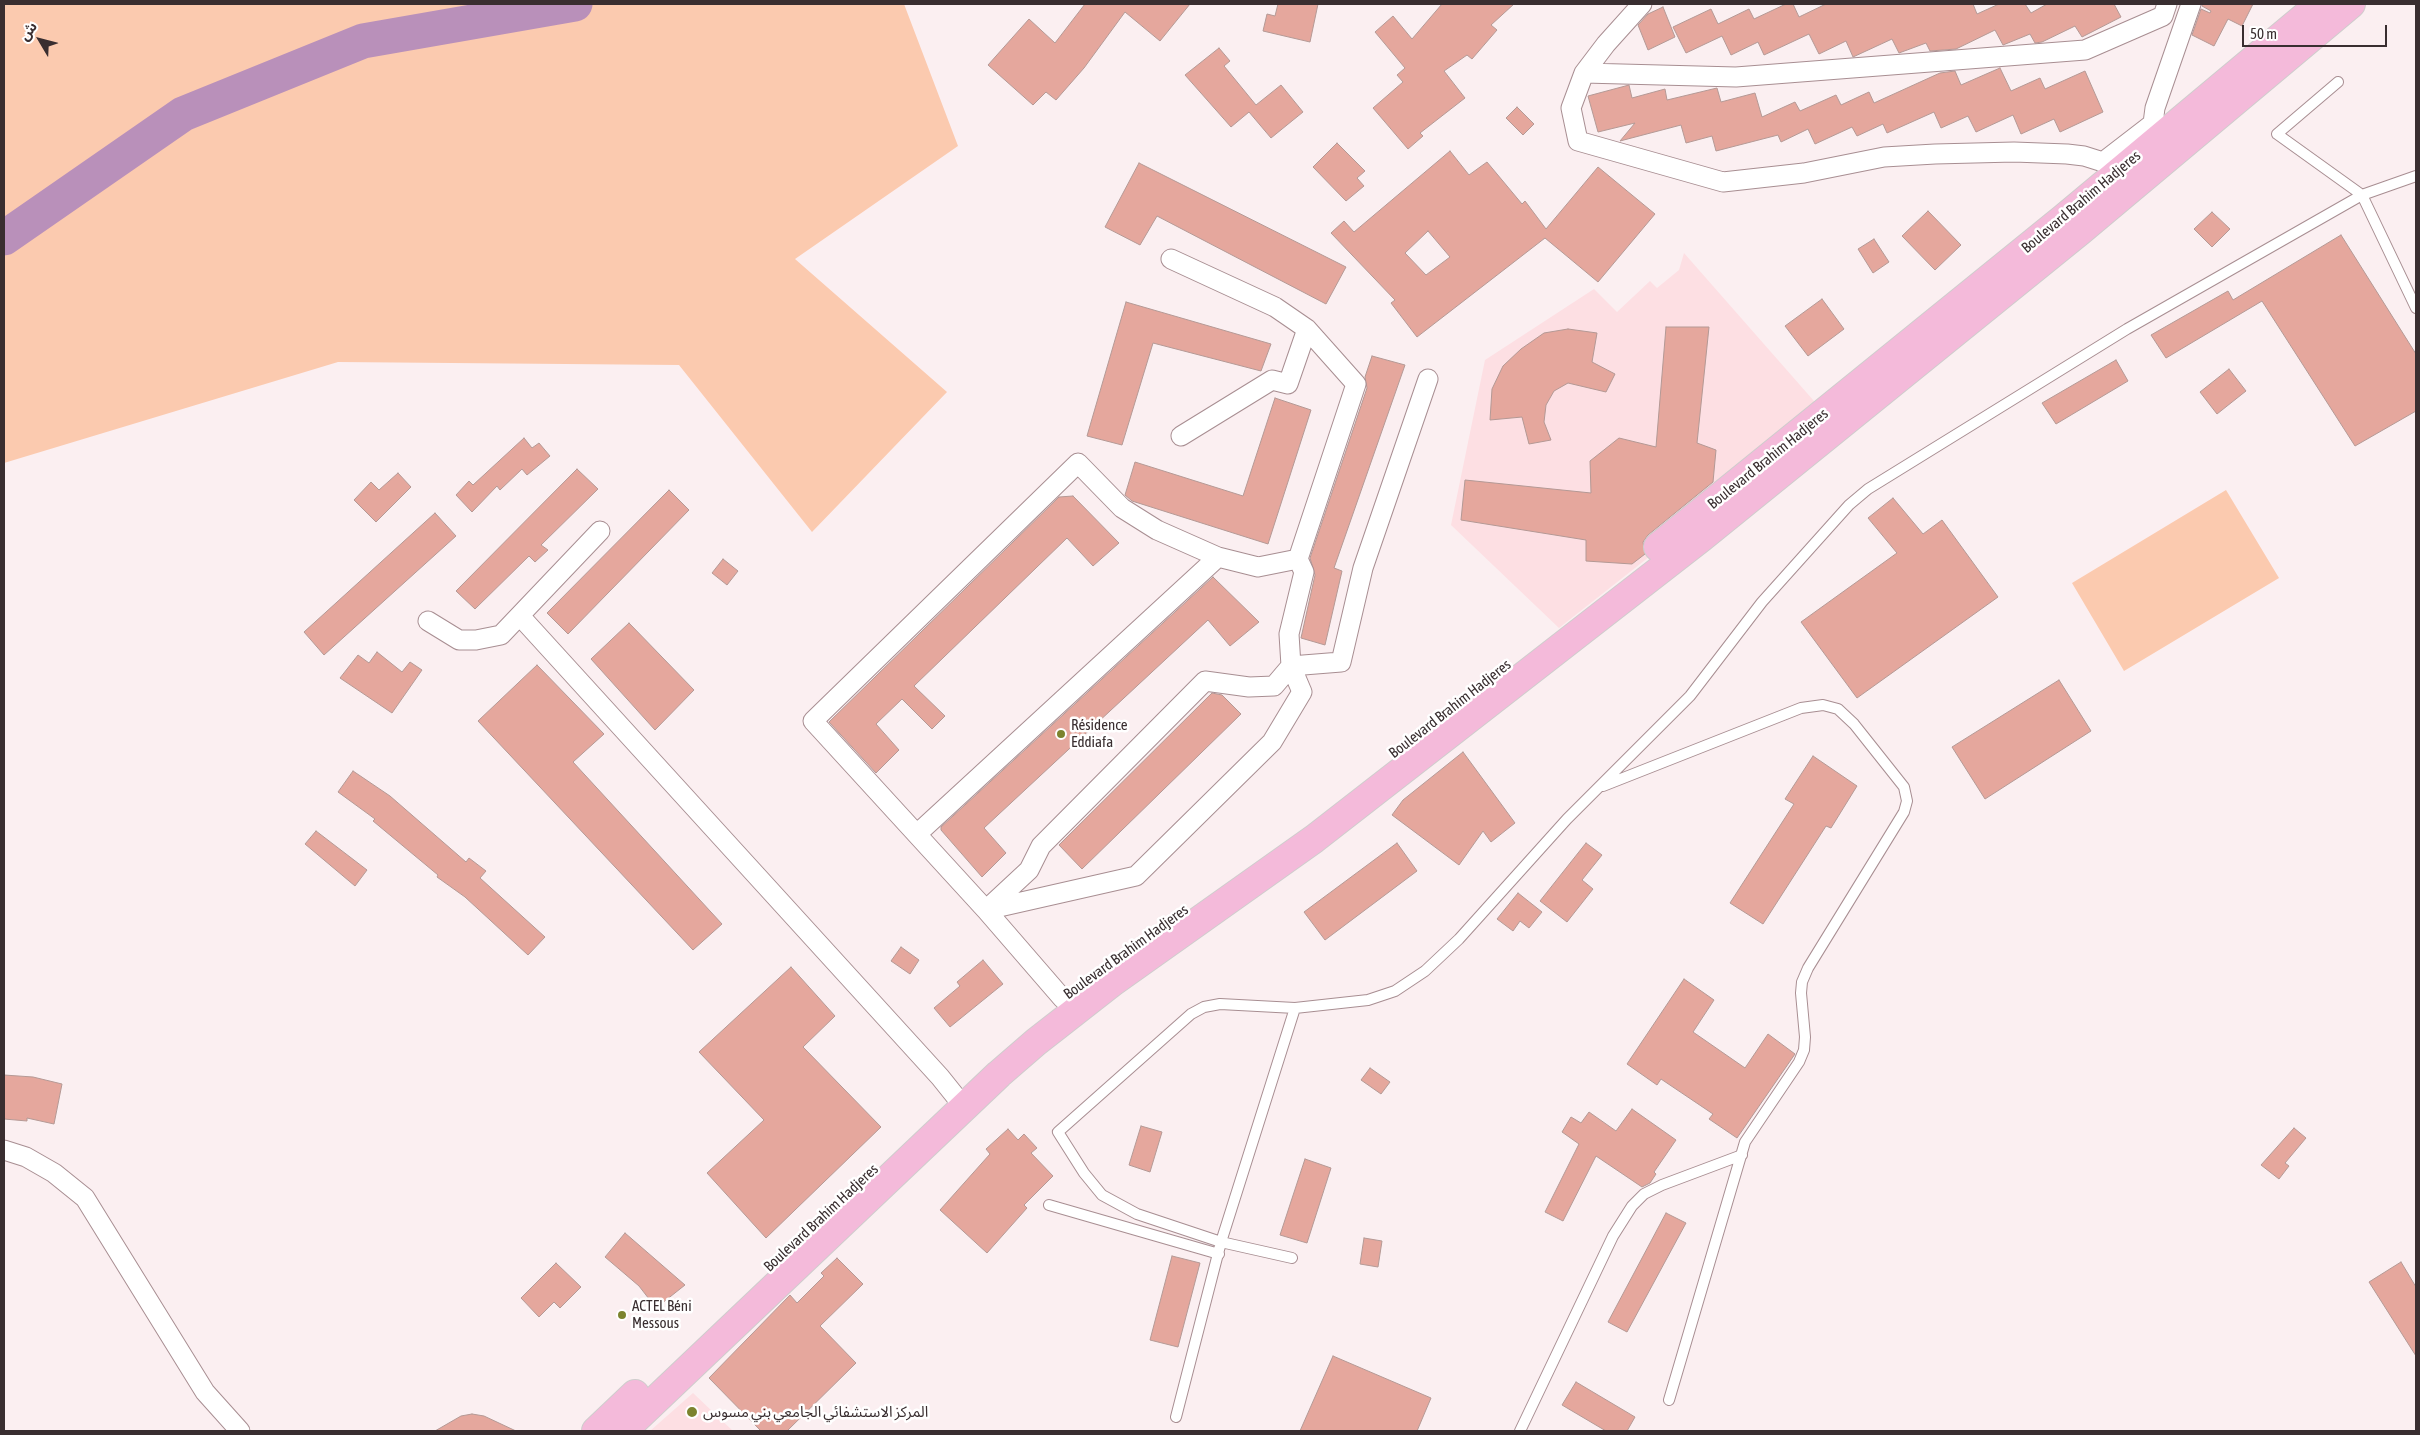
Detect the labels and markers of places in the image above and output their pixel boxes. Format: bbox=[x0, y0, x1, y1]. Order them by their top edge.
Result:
place label: Résidence Eddiafa bbox=[1071, 716, 1128, 751]
marker: Résidence Eddiafa bbox=[1055, 728, 1067, 740]
place label: ACTEL Béni Messous bbox=[632, 1297, 692, 1332]
marker: ACTEL Béni Messous bbox=[616, 1309, 628, 1321]
place label: المركز الاستشفائي الجامعي بني مسوس bbox=[703, 1403, 928, 1421]
marker: المركز الاستشفائي الجامعي بني مسوس bbox=[685, 1405, 699, 1419]

